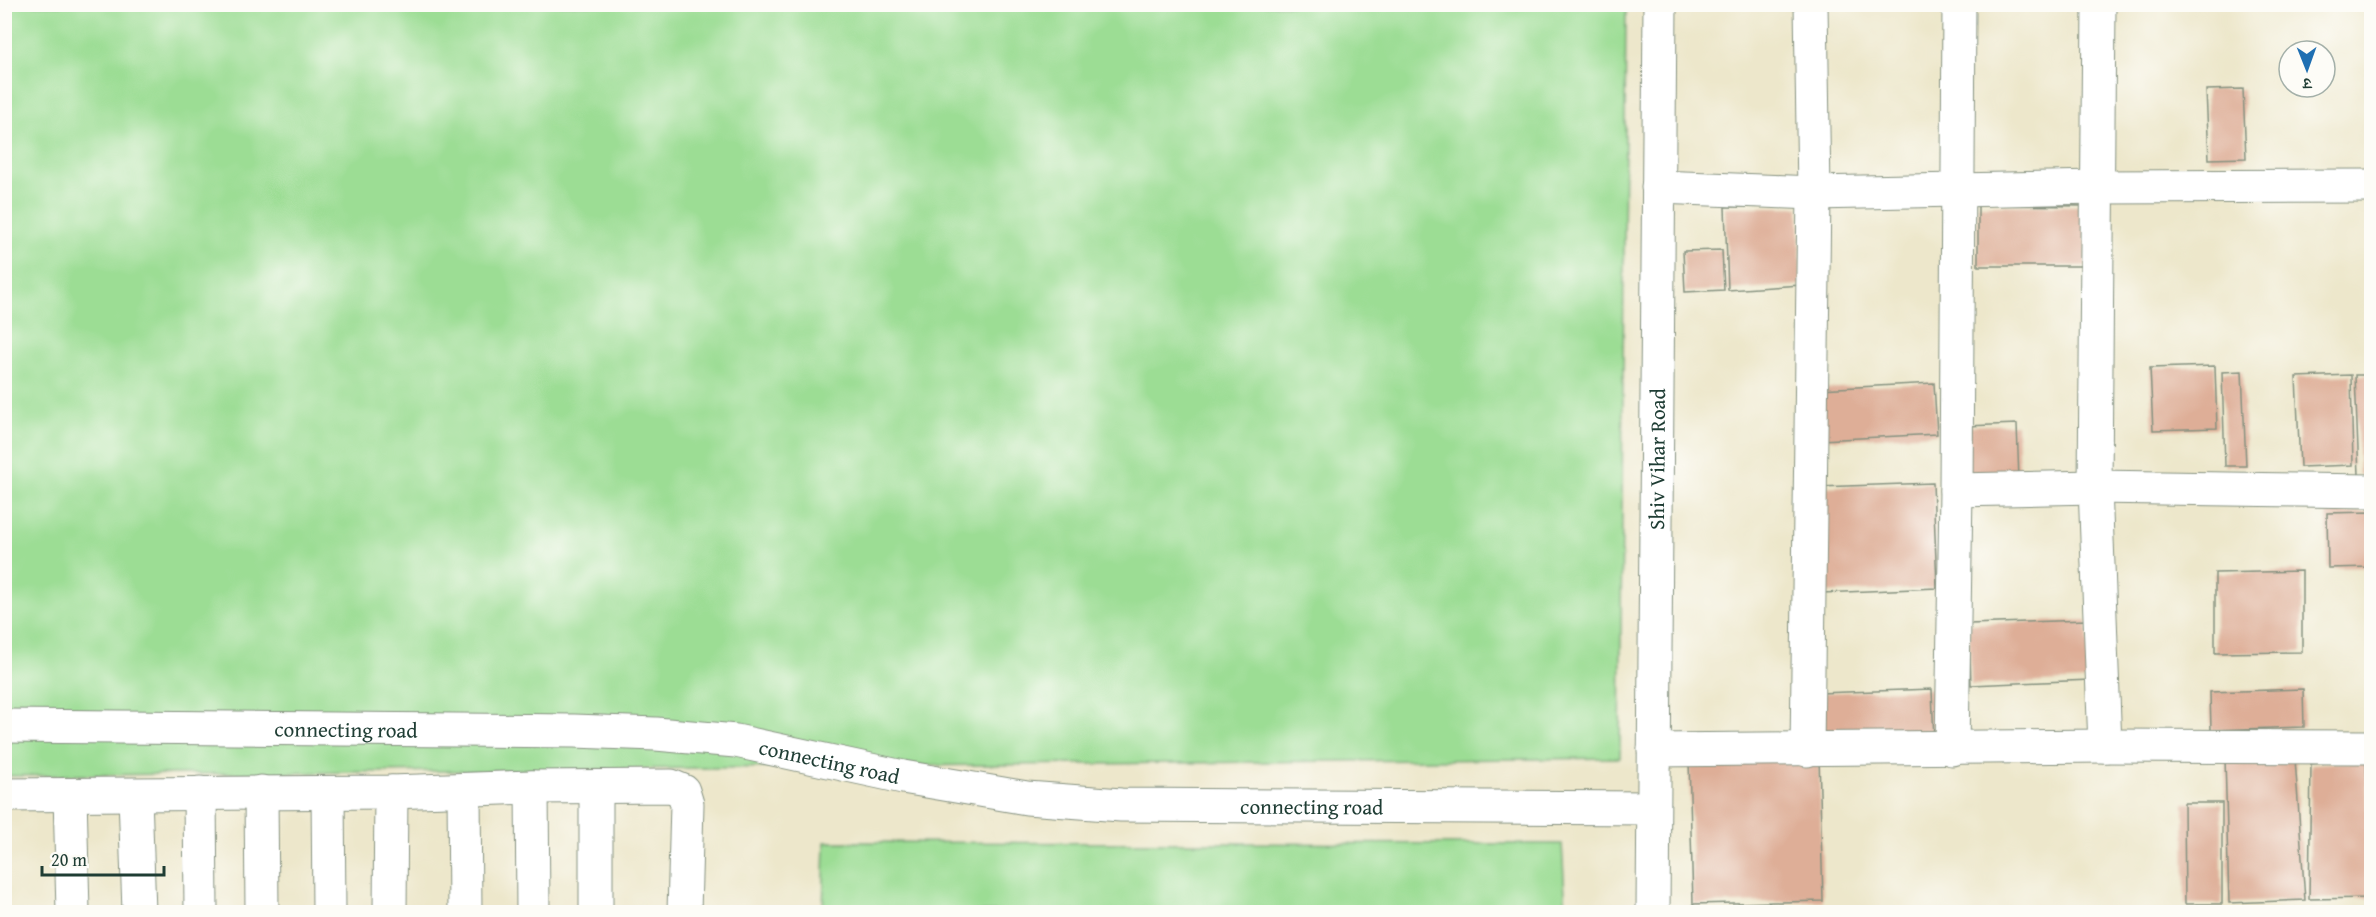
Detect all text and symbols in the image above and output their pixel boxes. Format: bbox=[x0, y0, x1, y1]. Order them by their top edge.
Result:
north arrow bbox=[2277, 39, 2337, 99]
text: उ bbox=[2301, 72, 2313, 96]
street label: Shiv Vihar Road bbox=[1640, 387, 1673, 530]
street label: connecting road bbox=[274, 713, 419, 745]
street label: connecting road bbox=[756, 731, 904, 792]
street label: connecting road bbox=[1240, 790, 1384, 822]
scale bar bbox=[42, 839, 164, 877]
text: 20 m bbox=[51, 846, 87, 873]

